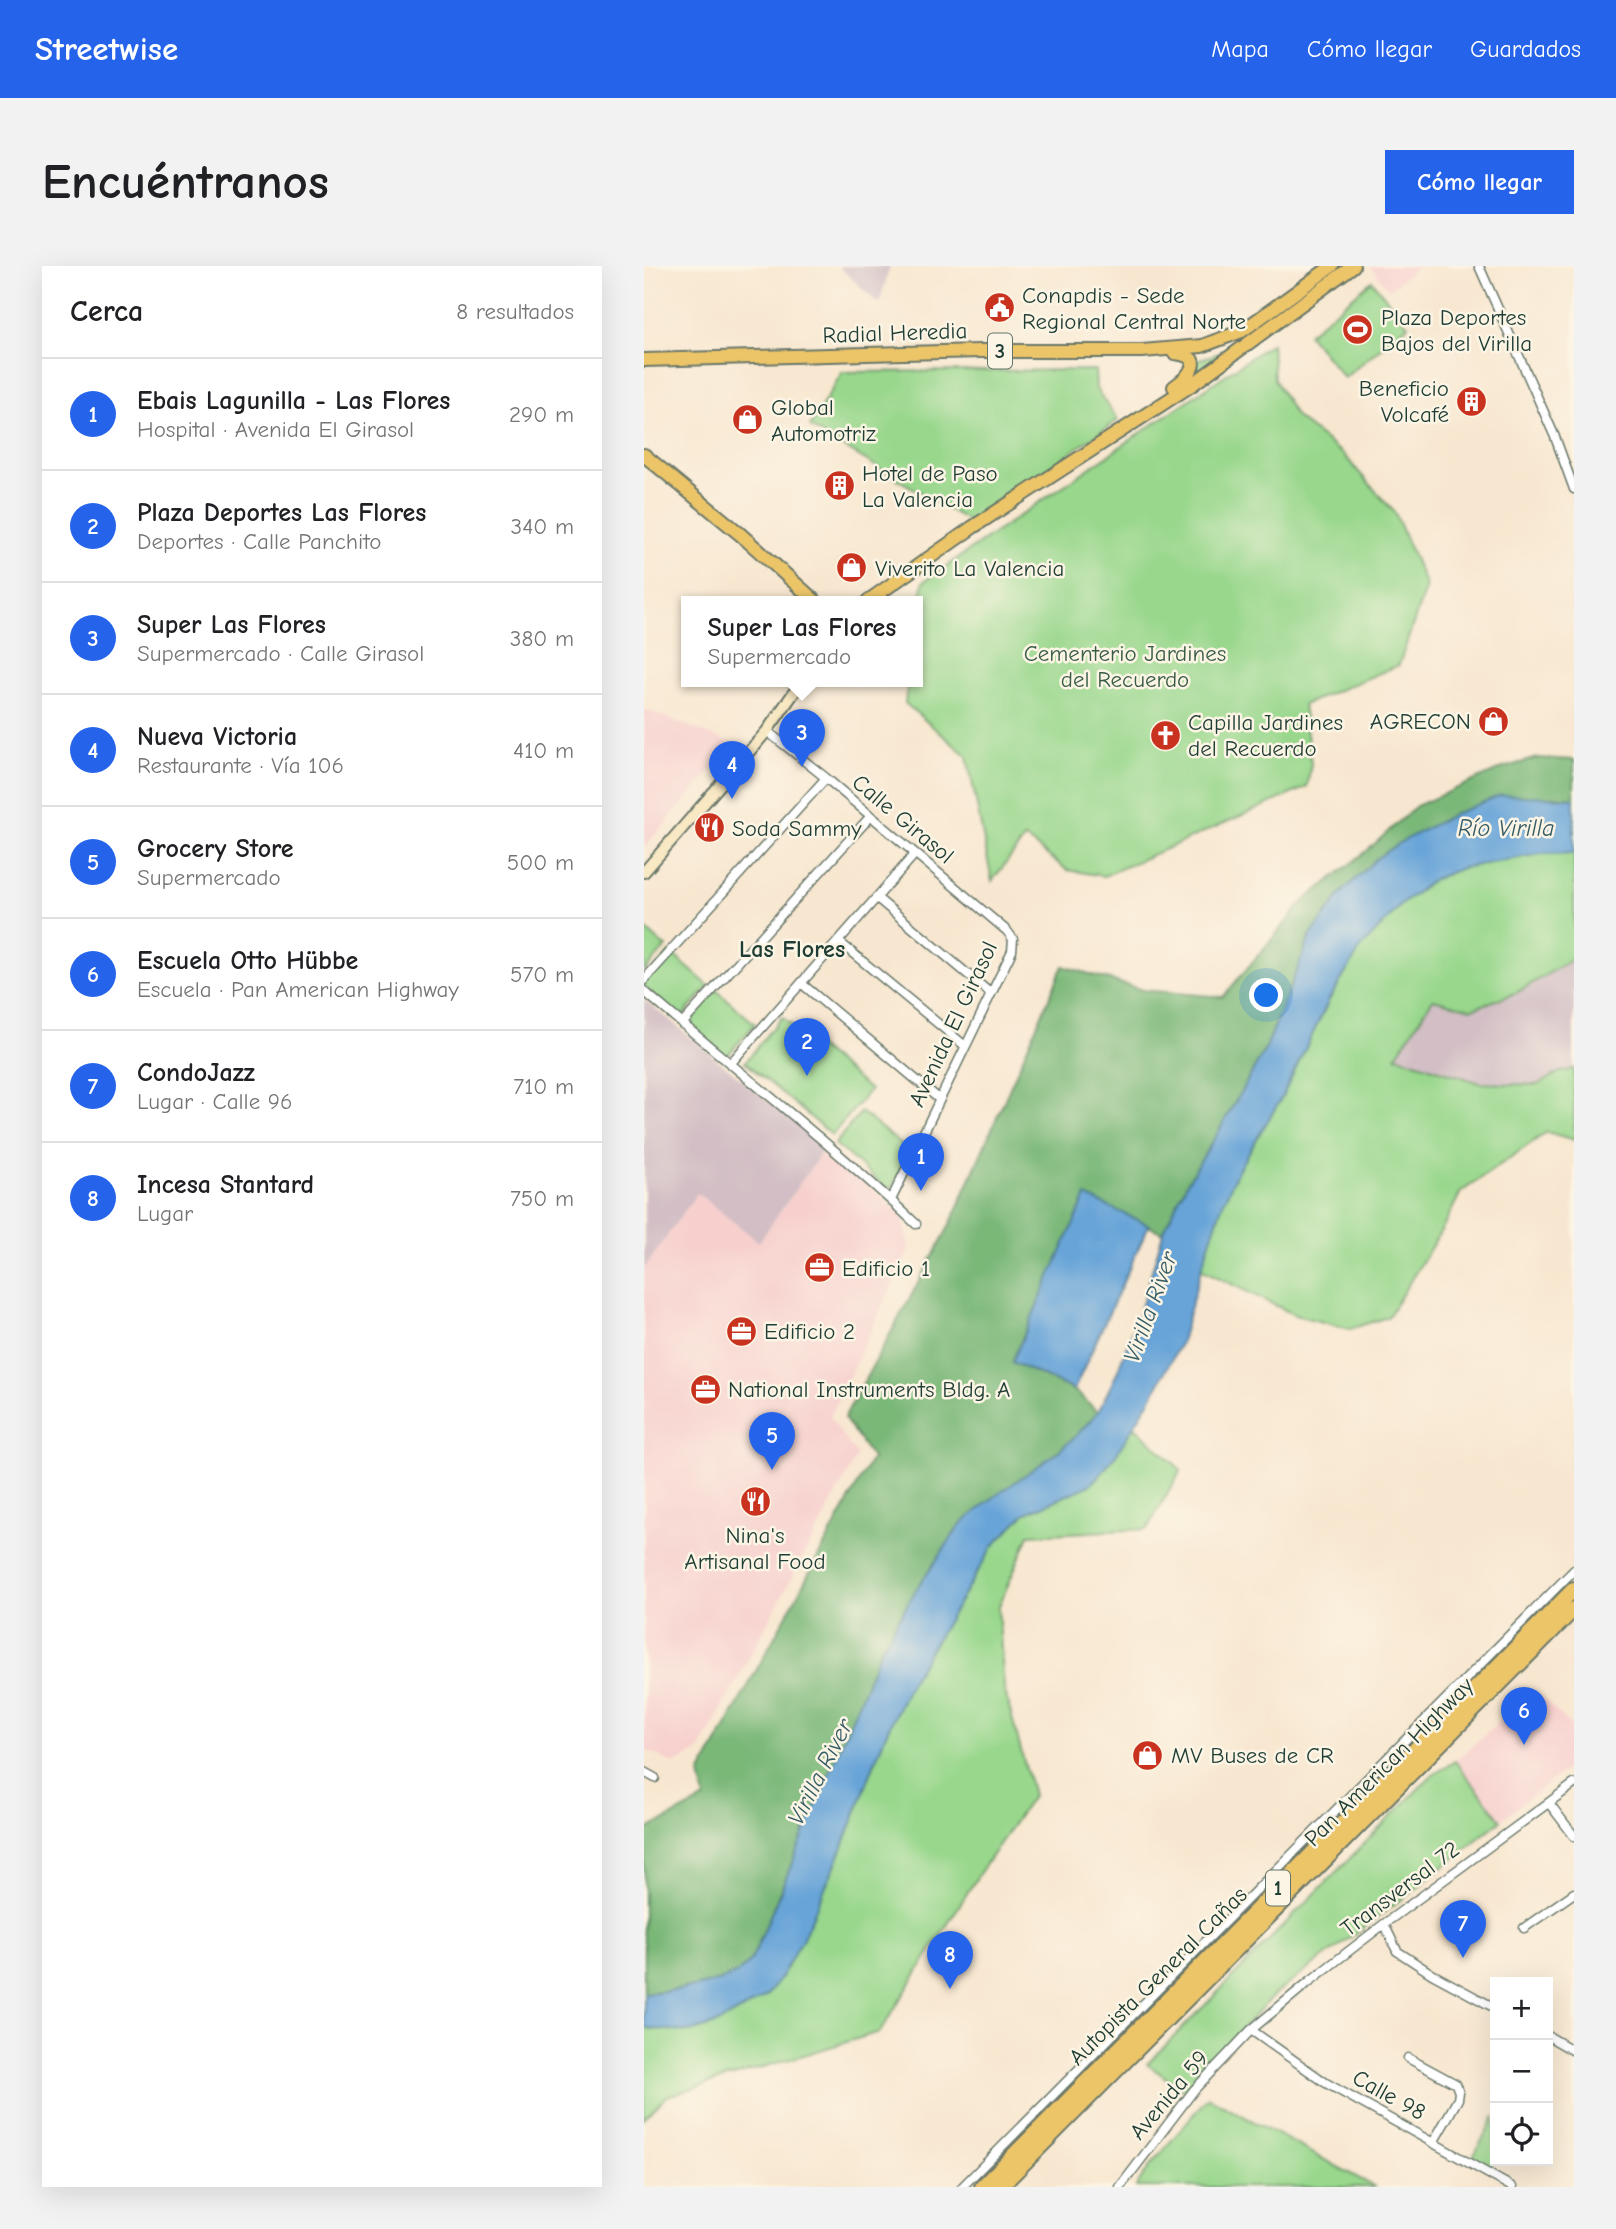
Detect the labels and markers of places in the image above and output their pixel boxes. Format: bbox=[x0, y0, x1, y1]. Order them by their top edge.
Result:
place label: Conapdis - Sede Regional Central Norte bbox=[1022, 282, 1246, 335]
public building icon: Conapdis - Sede Regional Central Norte bbox=[982, 291, 1016, 325]
place label: Plaza Deportes Bajos del Virilla bbox=[1381, 304, 1532, 357]
sports icon: Plaza Deportes Bajos del Virilla bbox=[1341, 313, 1375, 347]
place label: Beneficio Volcafé bbox=[1359, 375, 1449, 428]
building icon: Beneficio Volcafé bbox=[1455, 384, 1489, 418]
place label: Global Automotriz bbox=[771, 394, 876, 447]
shop icon: Global Automotriz bbox=[731, 403, 765, 437]
place label: Hotel de Paso La Valencia bbox=[862, 460, 998, 513]
building icon: Hotel de Paso La Valencia bbox=[822, 469, 856, 503]
shop icon: Viverito La Valencia bbox=[835, 551, 869, 585]
place label: Viverito La Valencia bbox=[875, 555, 1064, 582]
shop icon: AGRECON bbox=[1477, 704, 1511, 738]
place label: AGRECON bbox=[1370, 708, 1471, 735]
pin: 3 bbox=[779, 709, 825, 767]
place label: Capilla Jardines del Recuerdo bbox=[1188, 709, 1343, 762]
church icon: Capilla Jardines del Recuerdo bbox=[1148, 718, 1182, 752]
pin: 4 bbox=[709, 741, 755, 799]
restaurant icon: Soda Sammy bbox=[692, 811, 726, 845]
place label: Soda Sammy bbox=[732, 815, 862, 842]
pin: 2 bbox=[784, 1018, 830, 1076]
pin: 1 bbox=[898, 1133, 944, 1191]
office icon: Edificio 1 bbox=[802, 1251, 836, 1285]
place label: Edificio 1 bbox=[842, 1255, 930, 1282]
office icon: Edificio 2 bbox=[724, 1314, 758, 1348]
place label: Edificio 2 bbox=[764, 1318, 855, 1345]
office icon: National Instruments Bldg. A bbox=[688, 1372, 722, 1406]
place label: National Instruments Bldg. A bbox=[728, 1376, 1010, 1403]
pin: 5 bbox=[749, 1412, 795, 1470]
restaurant icon: Nina's Artisanal Food bbox=[738, 1484, 772, 1518]
place label: Nina's Artisanal Food bbox=[684, 1522, 826, 1575]
pin: 6 bbox=[1501, 1687, 1547, 1745]
shop icon: MV Buses de CR bbox=[1131, 1738, 1165, 1772]
place label: MV Buses de CR bbox=[1171, 1742, 1334, 1769]
pin: 7 bbox=[1440, 1900, 1486, 1958]
pin: 8 bbox=[927, 1931, 973, 1989]

